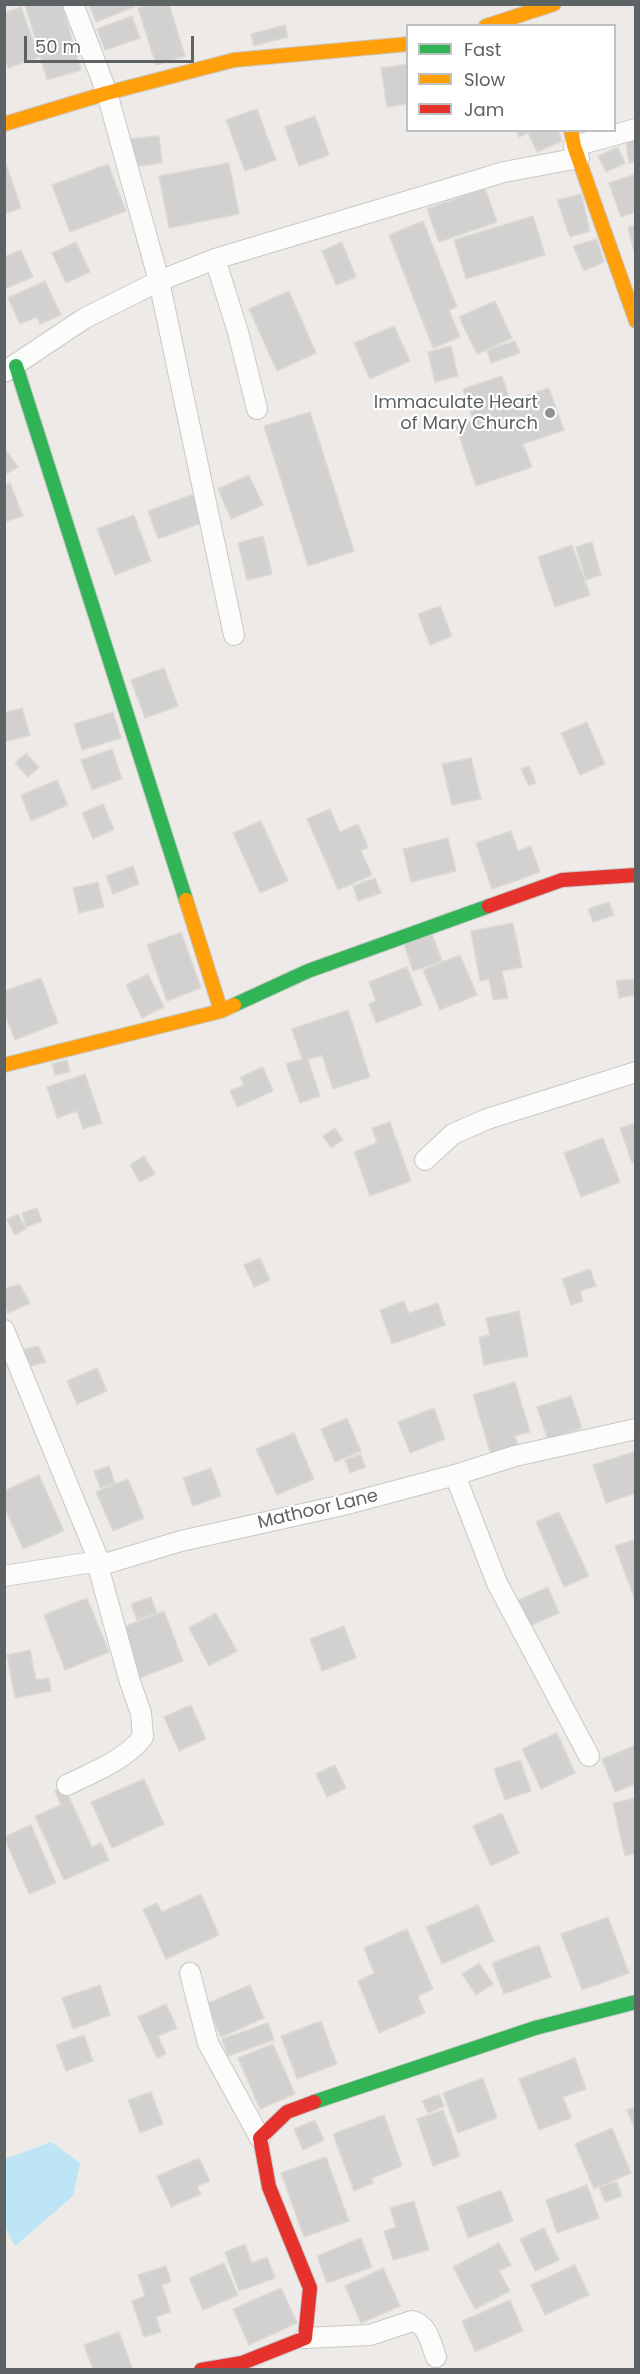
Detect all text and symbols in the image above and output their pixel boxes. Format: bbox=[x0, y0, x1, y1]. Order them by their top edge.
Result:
scale bar bbox=[27, 24, 196, 62]
legend bbox=[406, 24, 616, 132]
text: 50 m bbox=[35, 34, 81, 59]
text: Fast bbox=[464, 37, 501, 62]
text: Slow bbox=[464, 67, 505, 92]
text: Jam bbox=[464, 97, 504, 122]
place label: Immaculate Heart of Mary Church bbox=[374, 392, 538, 434]
marker: Immaculate Heart of Mary Church bbox=[543, 406, 557, 420]
street label: Mathoor Lane bbox=[256, 1486, 380, 1534]

